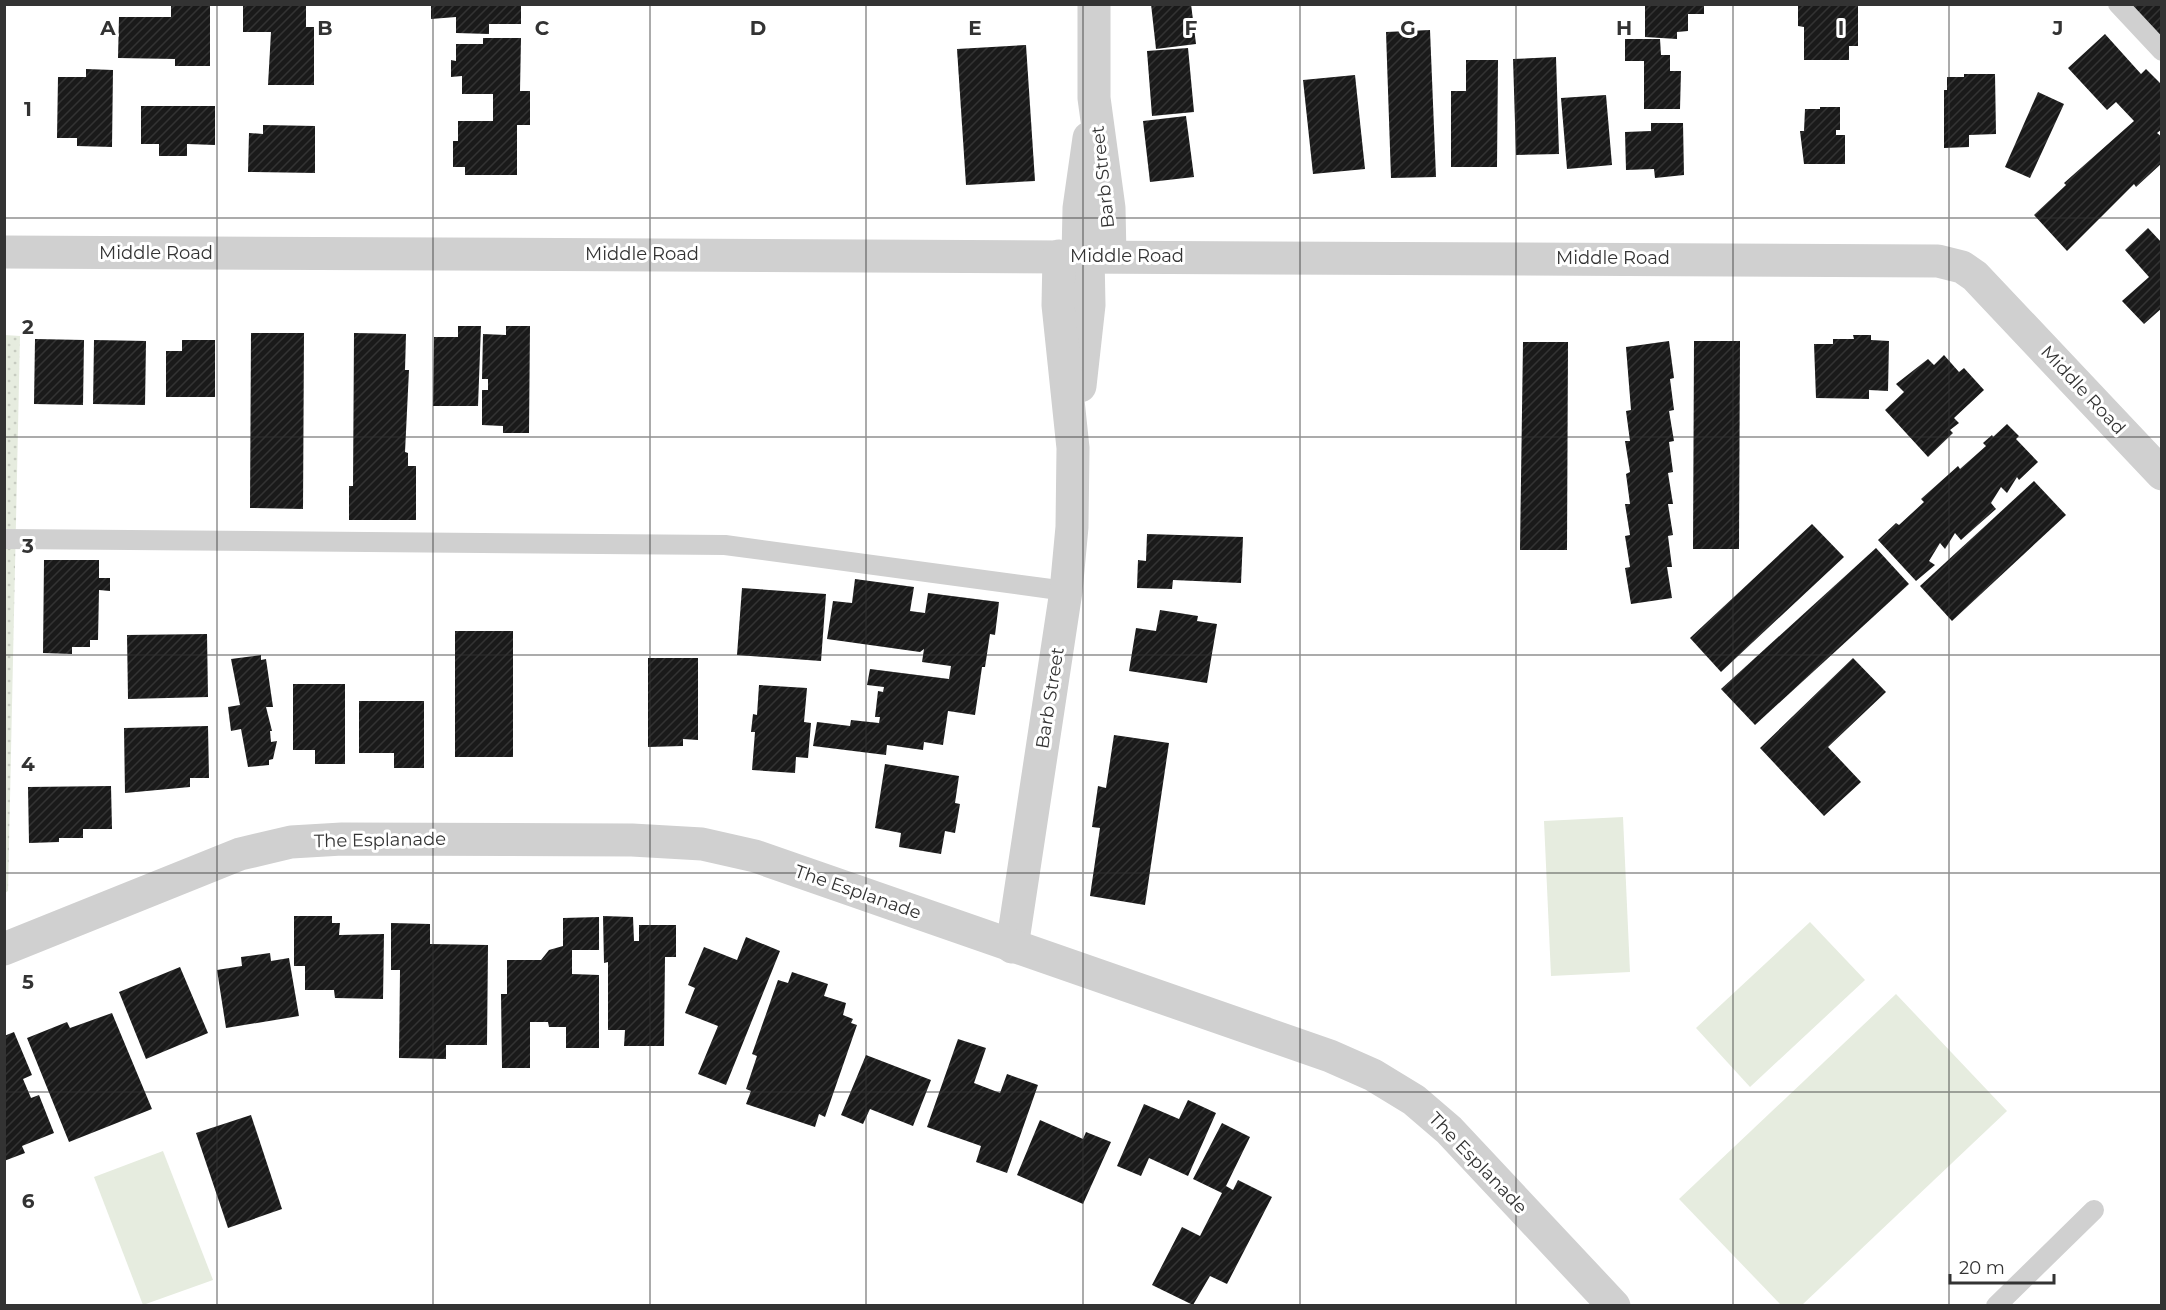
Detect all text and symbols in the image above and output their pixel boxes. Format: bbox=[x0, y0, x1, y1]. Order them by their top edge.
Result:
text: A bbox=[99, 16, 116, 40]
text: B bbox=[317, 16, 333, 40]
text: C bbox=[535, 16, 550, 40]
text: D bbox=[750, 16, 766, 40]
text: E bbox=[968, 16, 982, 40]
text: F bbox=[1185, 16, 1198, 40]
text: G bbox=[1400, 16, 1416, 40]
text: H bbox=[1616, 16, 1632, 40]
text: I bbox=[1838, 16, 1844, 40]
text: J bbox=[2052, 16, 2063, 40]
text: 1 bbox=[24, 97, 32, 121]
street label: Barb Street bbox=[1087, 125, 1119, 229]
street label: Middle Road bbox=[99, 242, 213, 264]
street label: Middle Road bbox=[585, 243, 699, 265]
street label: Middle Road bbox=[1070, 245, 1184, 267]
street label: Middle Road bbox=[1556, 247, 1670, 269]
text: 2 bbox=[22, 315, 34, 339]
street label: Middle Road bbox=[2036, 341, 2130, 439]
text: 3 bbox=[21, 534, 34, 558]
street label: Barb Street bbox=[1031, 646, 1069, 750]
text: 4 bbox=[21, 752, 35, 776]
street label: The Esplanade bbox=[314, 828, 446, 852]
street label: The Esplanade bbox=[792, 860, 924, 924]
text: 5 bbox=[22, 970, 34, 994]
street label: The Esplanade bbox=[1424, 1108, 1532, 1218]
text: 6 bbox=[22, 1189, 35, 1213]
scale bar bbox=[1950, 1247, 2054, 1285]
text: 20 m bbox=[1959, 1257, 2005, 1279]

